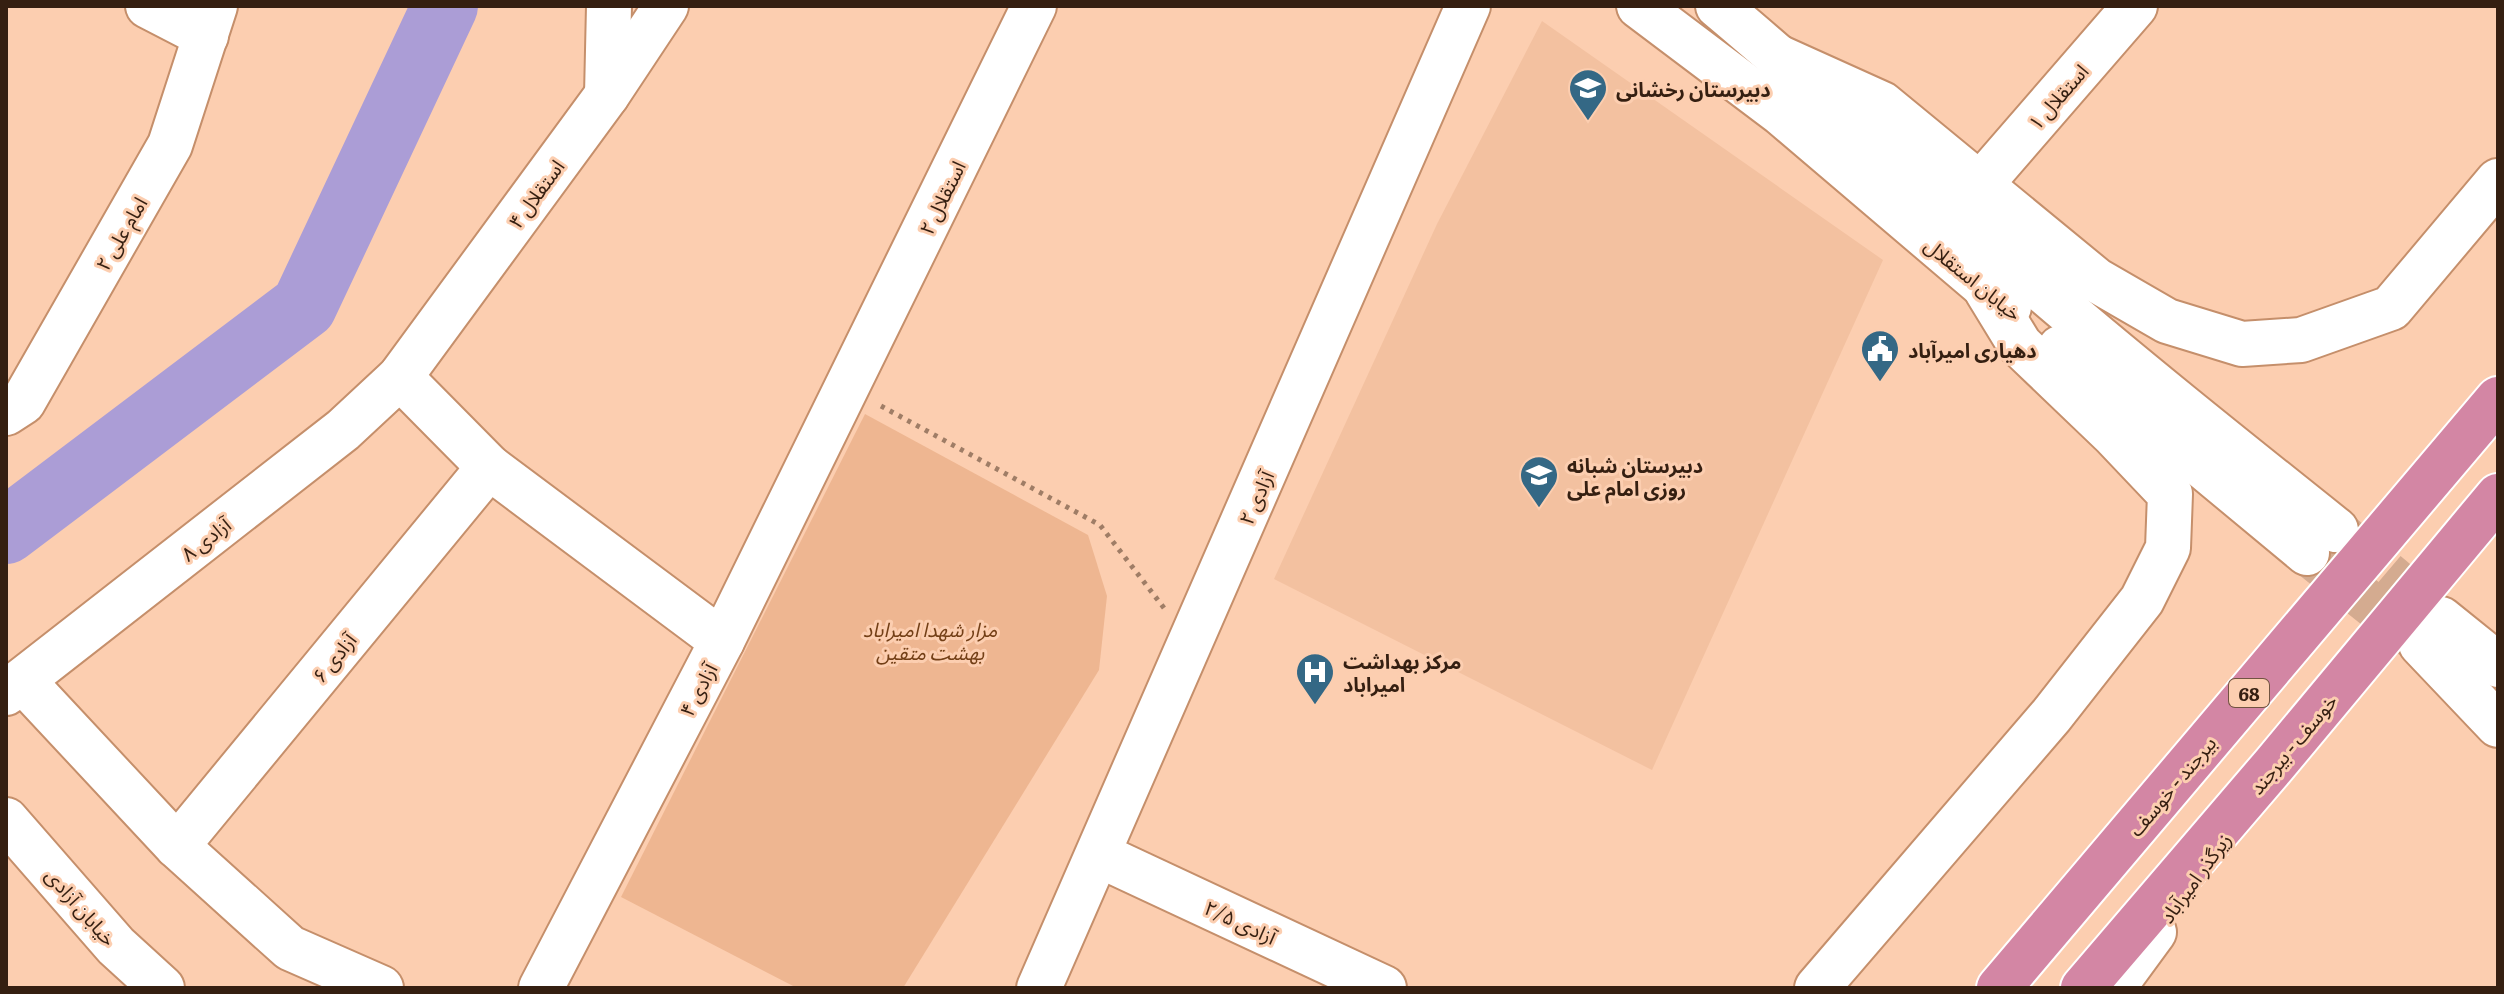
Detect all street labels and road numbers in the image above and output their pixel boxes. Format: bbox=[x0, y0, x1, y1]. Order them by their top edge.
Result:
street label: استقلال ۱ bbox=[2020, 56, 2094, 136]
street label: استقلال ۴ bbox=[500, 152, 570, 234]
street label: استقلال ۲ bbox=[910, 155, 972, 239]
street label: امام علی ۲ bbox=[87, 190, 155, 277]
street label: خیابان استقلال bbox=[1919, 229, 2029, 327]
street label: آزادی ۲ bbox=[1230, 464, 1281, 529]
street label: آزادی ۸ bbox=[174, 508, 237, 567]
street label: آزادی ۶ bbox=[304, 625, 363, 688]
street label: آزادی ۴ bbox=[670, 656, 724, 721]
road number: 68 bbox=[2229, 679, 2269, 707]
street label: خوسف - بیرجند bbox=[2241, 686, 2343, 800]
street label: بیرجند - خوسف bbox=[2120, 728, 2222, 842]
street label: زیرگذر امیرآباد bbox=[2151, 825, 2237, 929]
street label: خیابان آزادی bbox=[40, 860, 124, 952]
street label: آزادی ۲/۵ bbox=[1200, 891, 1283, 951]

